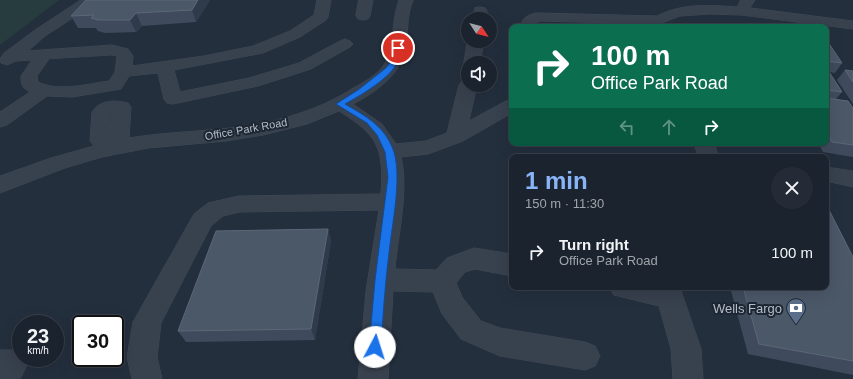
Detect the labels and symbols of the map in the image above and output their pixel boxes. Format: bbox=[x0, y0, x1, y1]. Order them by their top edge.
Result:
north arrow bbox=[461, 12, 497, 48]
pin bbox=[381, 31, 415, 65]
street label: Office Park Road bbox=[204, 116, 288, 142]
bank icon: Wells Fargo bbox=[785, 297, 807, 325]
place label: Wells Fargo bbox=[713, 301, 782, 316]
speed limit sign: 30 bbox=[72, 315, 124, 367]
position arrow bbox=[354, 326, 396, 368]

